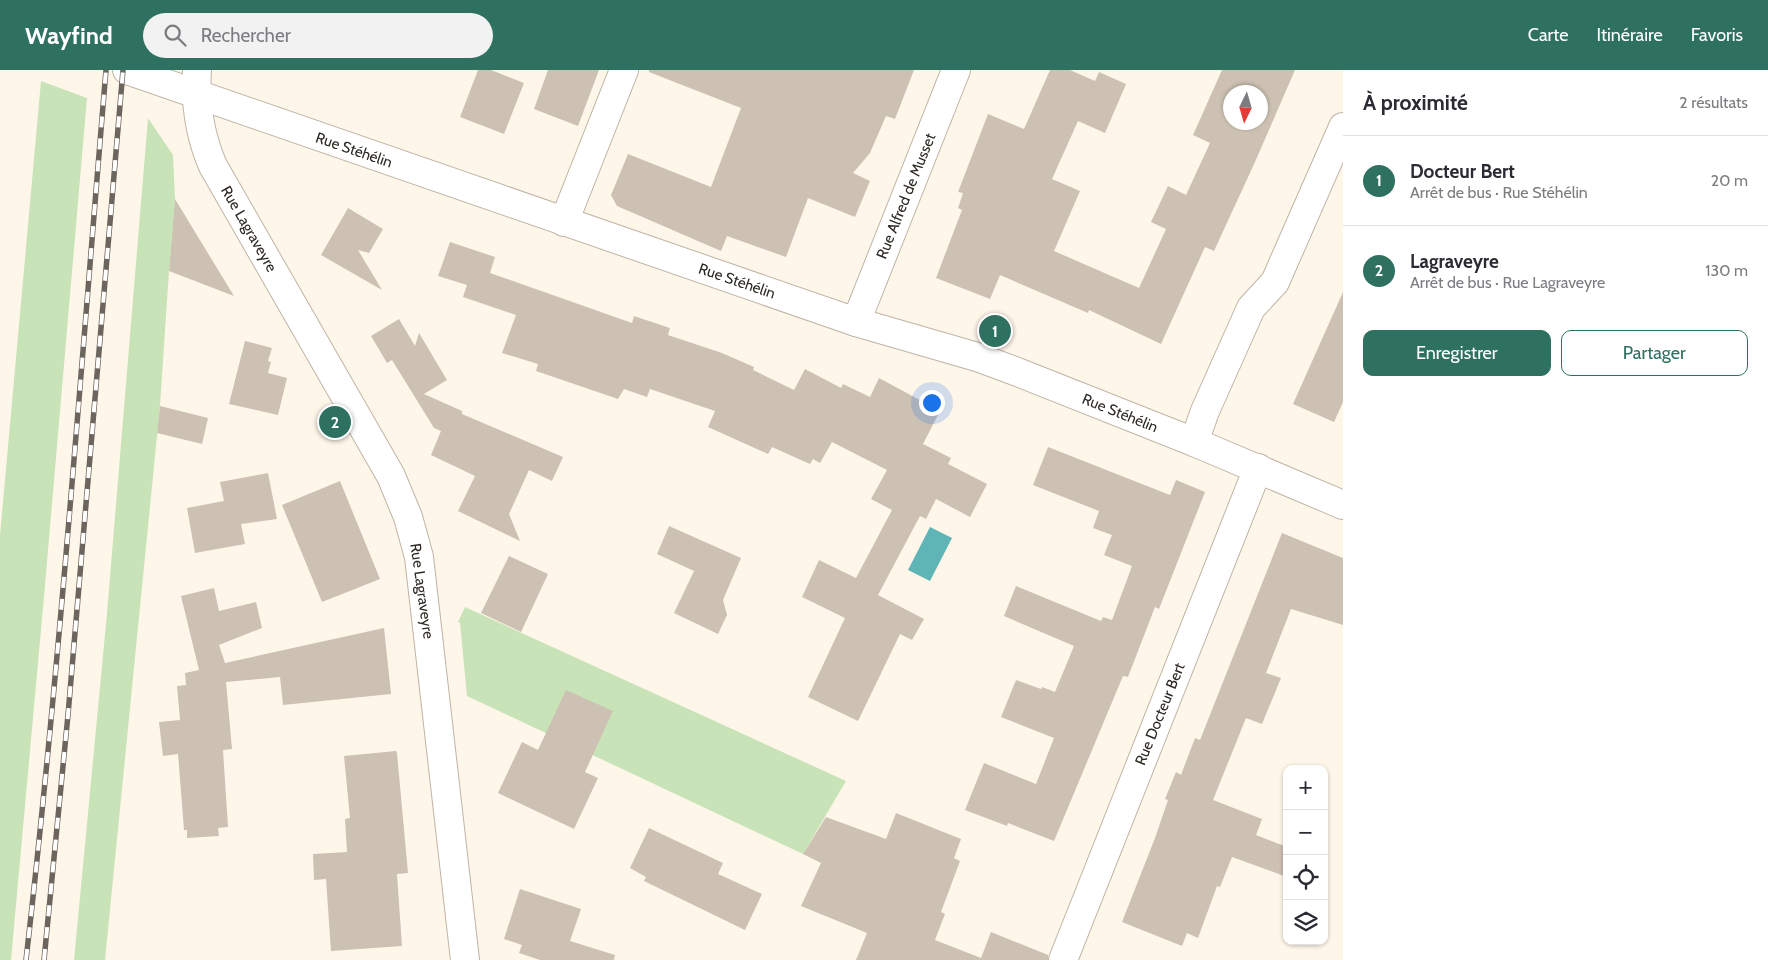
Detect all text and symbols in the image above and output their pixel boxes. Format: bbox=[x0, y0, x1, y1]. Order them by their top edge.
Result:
search box bbox=[143, 13, 493, 58]
text: Wayfind bbox=[25, 21, 113, 50]
icon: search bbox=[161, 21, 189, 49]
text: Rechercher bbox=[201, 24, 291, 47]
text: Carte bbox=[1528, 24, 1568, 46]
text: Itinéraire bbox=[1596, 24, 1663, 46]
text: Favoris bbox=[1691, 24, 1743, 46]
north arrow bbox=[1223, 85, 1268, 130]
text: À proximité bbox=[1363, 90, 1468, 115]
text: 2 résultats bbox=[1679, 93, 1748, 112]
street label: Rue Stéhélin bbox=[313, 128, 395, 172]
street label: Rue Alfred de Musset bbox=[873, 131, 939, 261]
text: Docteur Bert bbox=[1410, 160, 1515, 183]
text: 1 bbox=[1376, 171, 1382, 190]
text: 20 m bbox=[1711, 171, 1748, 190]
street label: Rue Lagraveyre bbox=[217, 183, 281, 275]
text: Arrêt de bus · Rue Stéhélin bbox=[1410, 183, 1588, 202]
text: Lagraveyre bbox=[1410, 250, 1499, 273]
street label: Rue Stéhélin bbox=[696, 259, 778, 303]
text: 2 bbox=[1375, 261, 1383, 280]
text: 130 m bbox=[1705, 261, 1748, 280]
text: Arrêt de bus · Rue Lagraveyre bbox=[1410, 273, 1605, 292]
pin: 1 bbox=[979, 312, 1011, 350]
button: Enregistrer bbox=[1363, 330, 1551, 376]
button: Partager bbox=[1561, 330, 1748, 376]
your location bbox=[919, 390, 945, 416]
street label: Rue Stéhélin bbox=[1080, 390, 1160, 436]
pin: 2 bbox=[319, 403, 351, 441]
street label: Rue Lagraveyre bbox=[406, 542, 438, 640]
street label: Rue Docteur Bert bbox=[1131, 660, 1189, 768]
map controls bbox=[1283, 765, 1328, 945]
button: + bbox=[1283, 765, 1328, 810]
button: − bbox=[1283, 810, 1328, 855]
button: locate bbox=[1283, 855, 1328, 900]
button: layers bbox=[1283, 900, 1328, 945]

